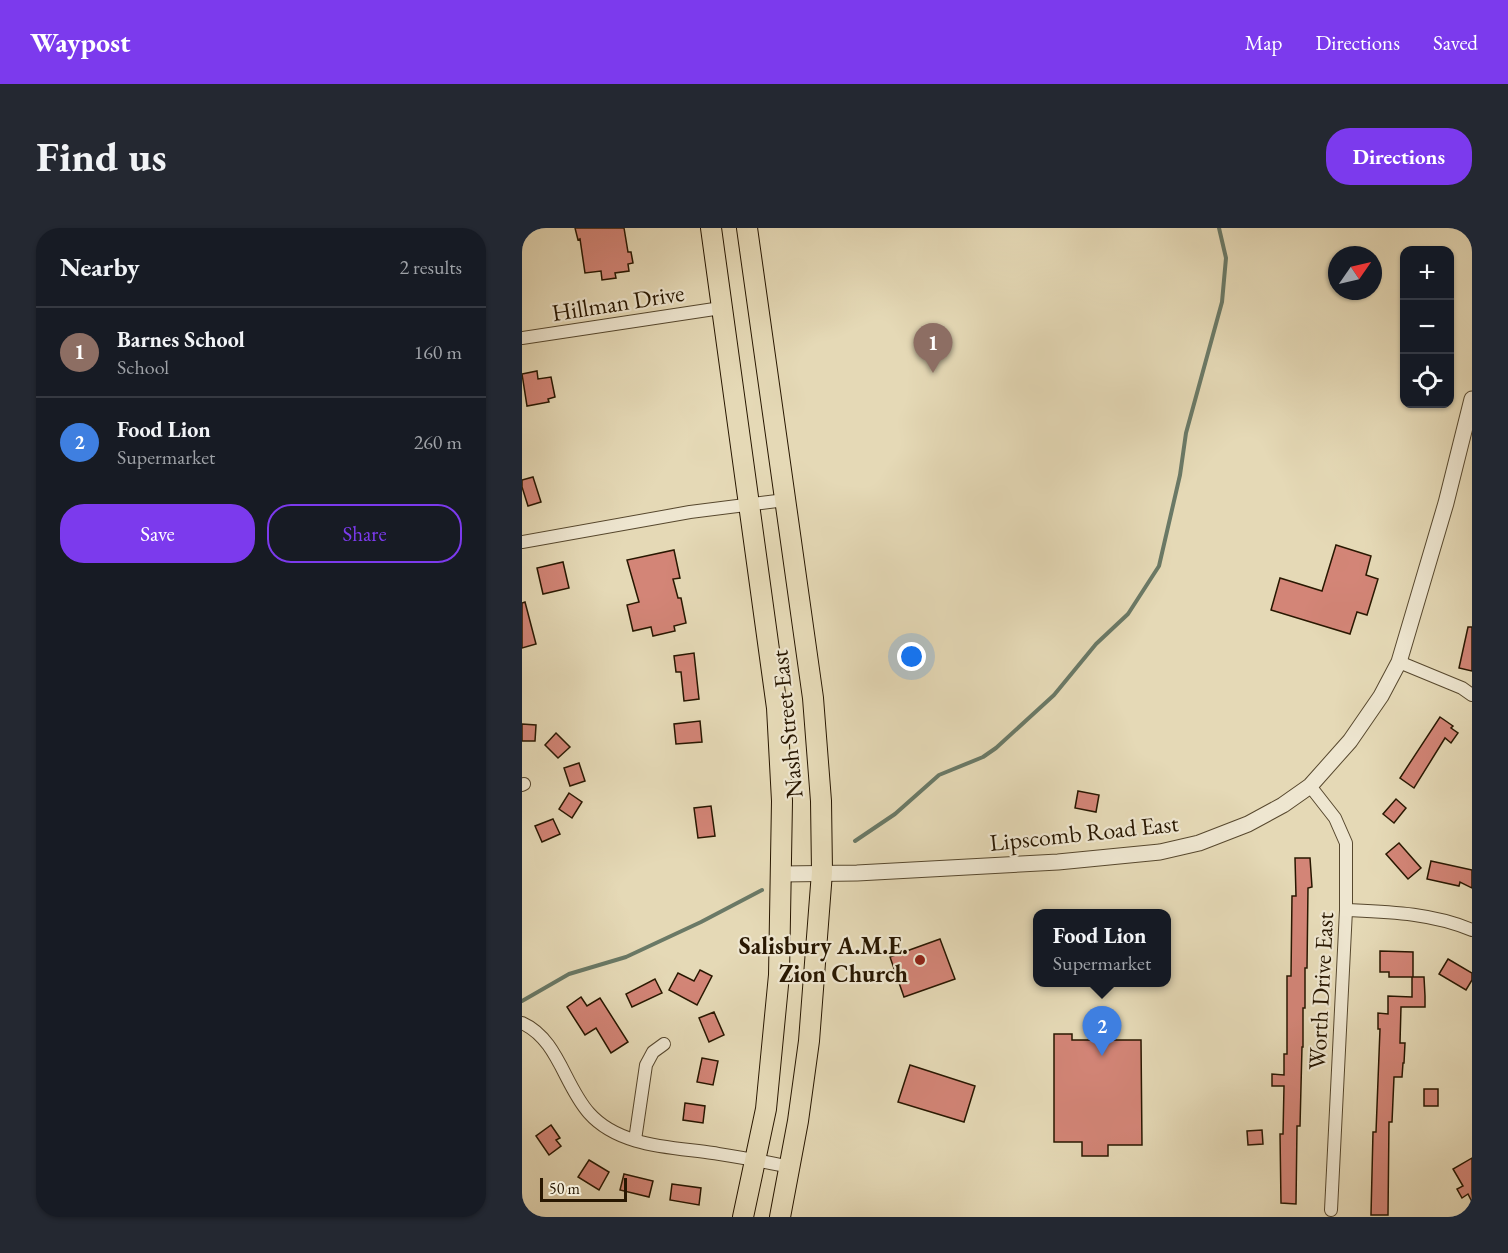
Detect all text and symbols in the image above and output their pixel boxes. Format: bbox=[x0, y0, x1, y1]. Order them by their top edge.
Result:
text: Waypost bbox=[30, 24, 131, 60]
text: Map bbox=[1245, 29, 1282, 56]
text: Directions bbox=[1315, 29, 1400, 56]
text: Saved bbox=[1433, 29, 1478, 56]
button: Directions bbox=[1326, 128, 1472, 185]
text: Find us bbox=[36, 129, 167, 184]
north arrow bbox=[1328, 246, 1382, 300]
map controls bbox=[1400, 246, 1454, 408]
button: + bbox=[1400, 246, 1454, 300]
text: Nearby bbox=[60, 250, 140, 284]
text: 2 results bbox=[399, 254, 462, 280]
street label: Hillman Drive bbox=[549, 277, 686, 328]
button: − bbox=[1400, 300, 1454, 354]
pin: 1 bbox=[914, 324, 952, 373]
text: Barnes School bbox=[117, 325, 245, 354]
text: 1 bbox=[74, 339, 85, 365]
text: 160 m bbox=[414, 339, 462, 365]
text: School bbox=[117, 354, 169, 380]
button: locate bbox=[1400, 354, 1454, 408]
text: Food Lion bbox=[117, 415, 211, 444]
text: 2 bbox=[74, 429, 85, 455]
text: 260 m bbox=[414, 429, 462, 455]
text: Supermarket bbox=[117, 444, 215, 470]
button: Save bbox=[60, 504, 255, 563]
button: Share bbox=[267, 504, 462, 563]
your location bbox=[897, 642, 926, 671]
street label: Nash Street East bbox=[763, 648, 810, 800]
street label: Lipscomb Road East bbox=[988, 807, 1180, 858]
popup bbox=[1033, 909, 1171, 987]
street label: Worth Drive East bbox=[1301, 911, 1340, 1071]
text: Food Lion bbox=[1053, 921, 1147, 950]
place label: Salisbury A.M.E. Zion Church bbox=[739, 930, 909, 989]
text: Supermarket bbox=[1053, 950, 1151, 976]
marker: Salisbury A.M.E. Zion Church bbox=[913, 953, 927, 967]
pin: 2 bbox=[1082, 1006, 1122, 1056]
scale bar bbox=[540, 1175, 627, 1202]
text: 50 m bbox=[549, 1178, 580, 1199]

